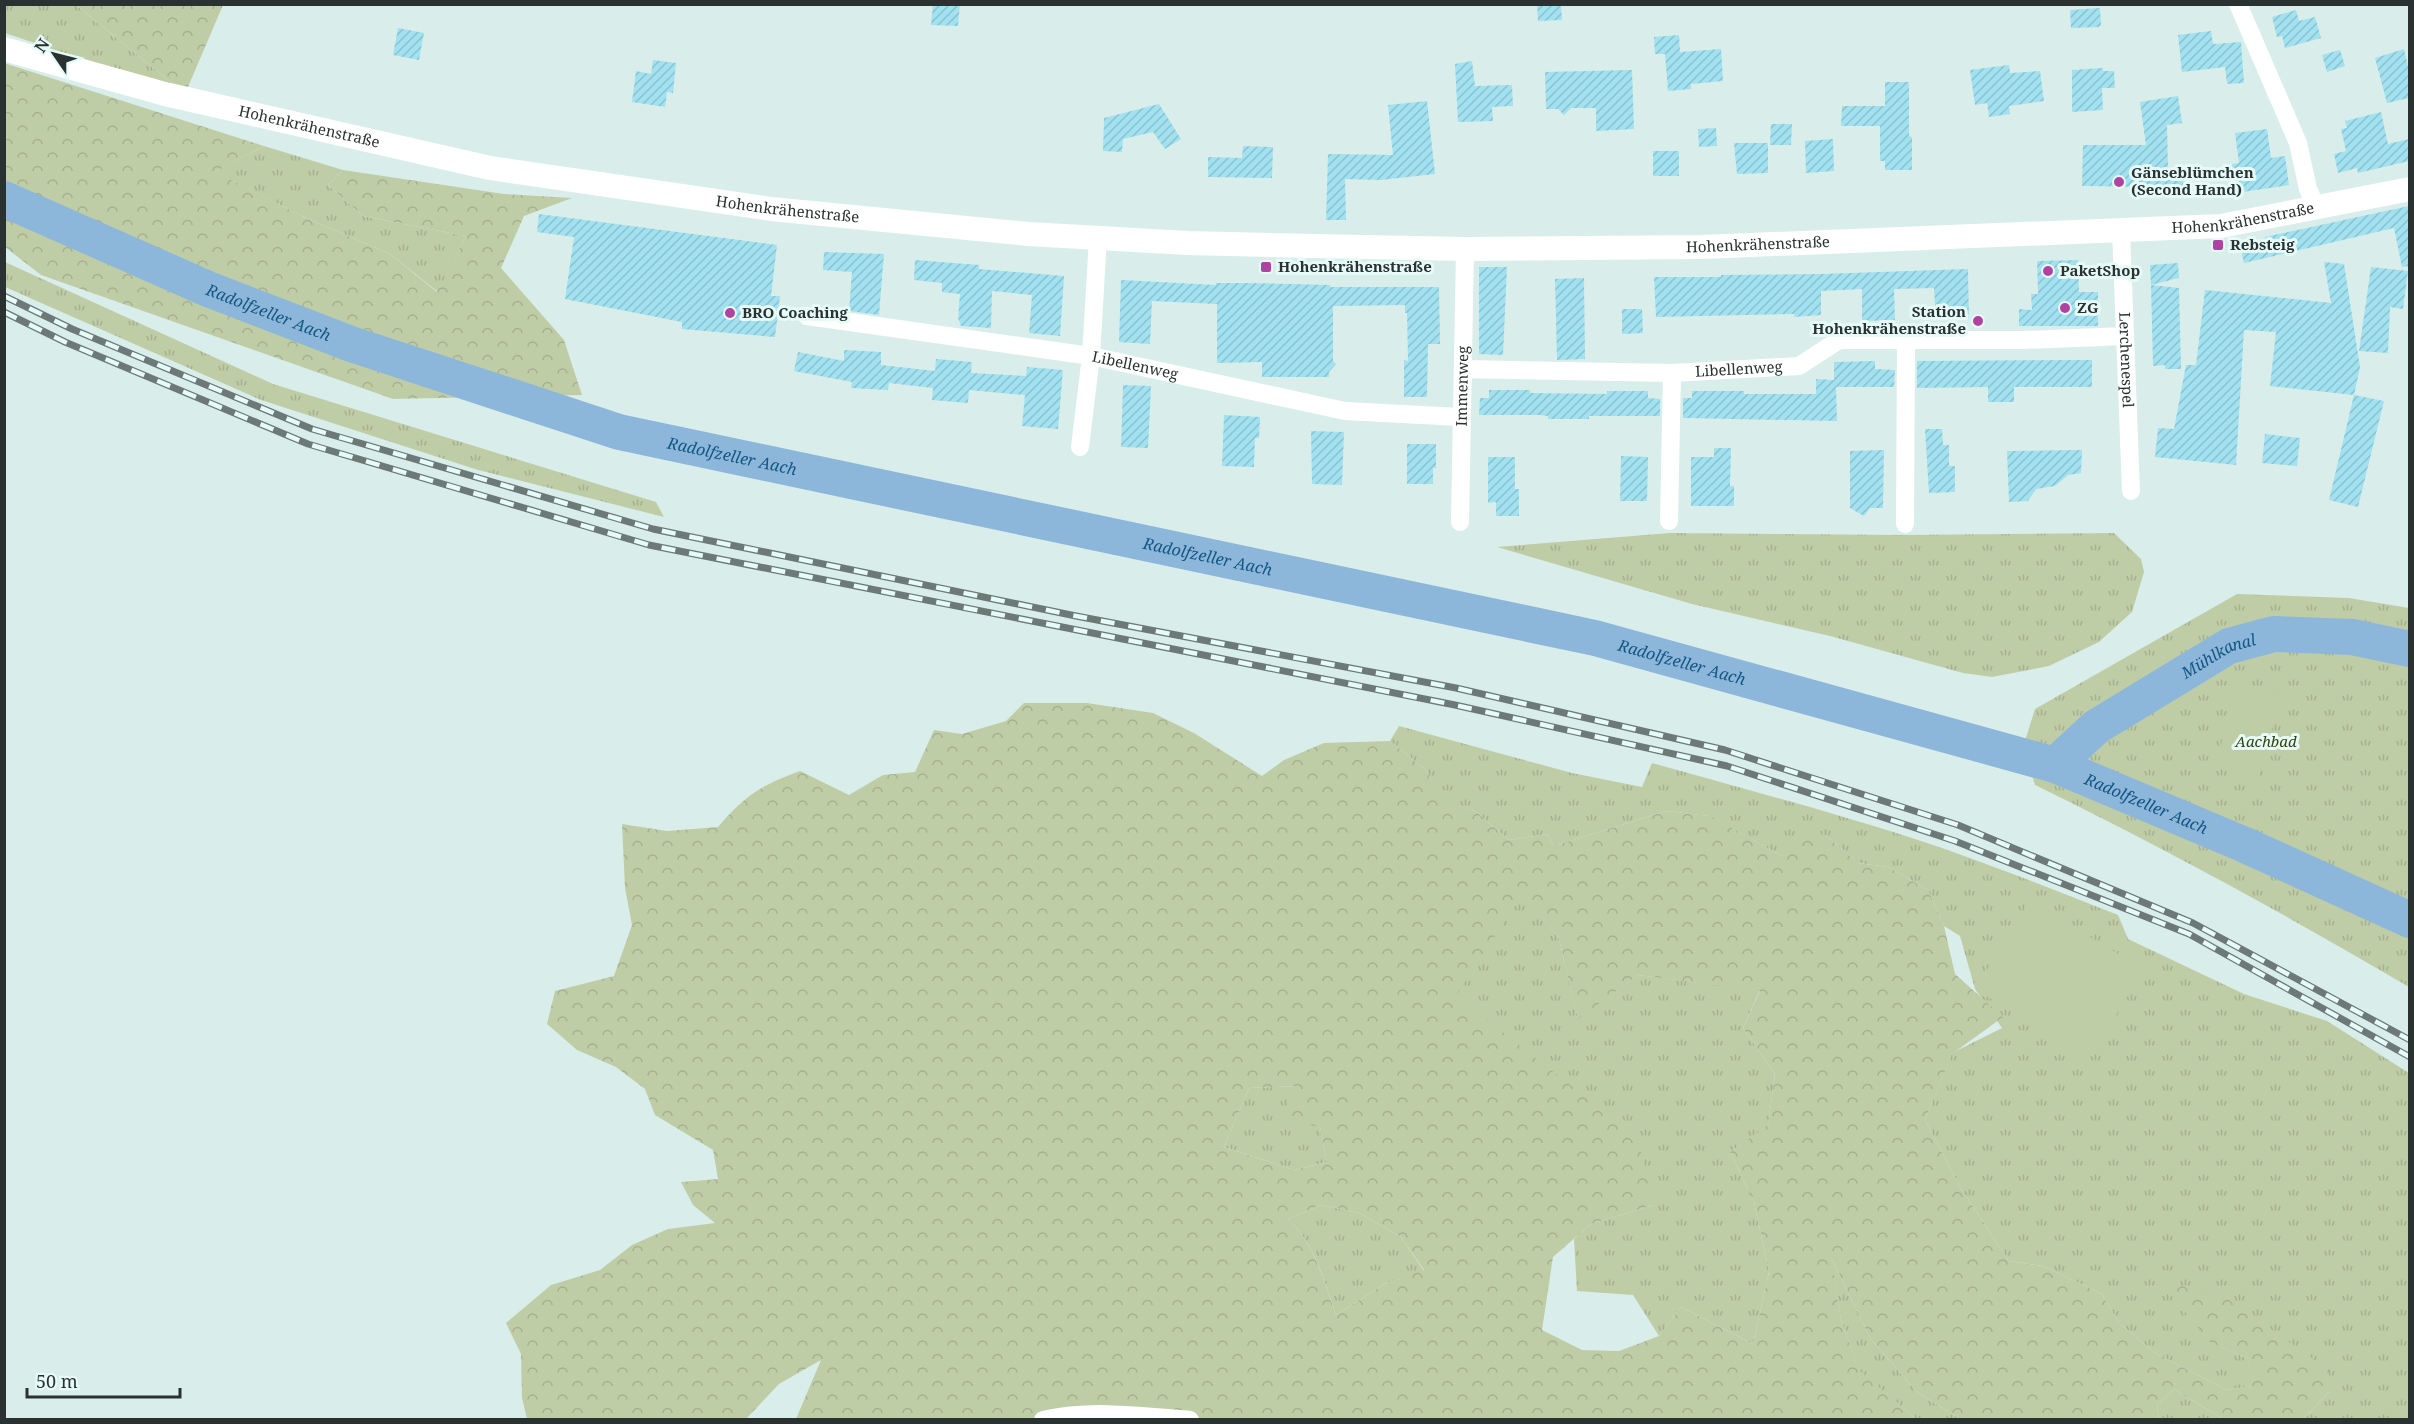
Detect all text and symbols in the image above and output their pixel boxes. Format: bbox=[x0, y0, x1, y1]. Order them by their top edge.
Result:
north arrow bbox=[24, 24, 84, 84]
text: N bbox=[29, 34, 55, 57]
street label: Hohenkrähenstraße bbox=[237, 100, 382, 152]
place label: Gänseblümchen (Second Hand) bbox=[2131, 162, 2254, 199]
marker: Gänseblümchen (Second Hand) bbox=[2112, 175, 2126, 189]
street label: Hohenkrähenstraße bbox=[715, 190, 860, 227]
street label: Hohenkrähenstraße bbox=[2171, 197, 2316, 237]
street label: Hohenkrähenstraße bbox=[1686, 231, 1830, 256]
place label: Rebsteig bbox=[2230, 234, 2295, 254]
marker: Rebsteig bbox=[2211, 238, 2225, 252]
place label: Hohenkrähenstraße bbox=[1278, 256, 1432, 276]
marker: Hohenkrähenstraße bbox=[1259, 260, 1273, 274]
place label: PaketShop bbox=[2060, 260, 2140, 280]
marker: PaketShop bbox=[2041, 264, 2055, 278]
water label: Radolfzeller Aach bbox=[202, 278, 334, 346]
place label: ZG bbox=[2077, 297, 2099, 317]
place label: Station Hohenkrähenstraße bbox=[1812, 301, 1966, 338]
marker: ZG bbox=[2058, 301, 2072, 315]
place label: BRO Coaching bbox=[742, 302, 849, 322]
marker: BRO Coaching bbox=[723, 306, 737, 320]
street label: Lerchenespel bbox=[2115, 312, 2139, 408]
marker: Station Hohenkrähenstraße bbox=[1971, 314, 1985, 328]
street label: Libellenweg bbox=[1091, 346, 1180, 384]
street label: Immenweg bbox=[1451, 346, 1472, 427]
street label: Libellenweg bbox=[1695, 356, 1783, 381]
water label: Radolfzeller Aach bbox=[665, 431, 799, 480]
water label: Radolfzeller Aach bbox=[1140, 532, 1275, 581]
water label: Mühlkanal bbox=[2176, 628, 2258, 684]
water label: Radolfzeller Aach bbox=[1615, 634, 1749, 690]
park label: Aachbad bbox=[2234, 731, 2297, 751]
water label: Radolfzeller Aach bbox=[2080, 767, 2212, 839]
scale bar bbox=[27, 1361, 180, 1399]
text: 50 m bbox=[36, 1369, 78, 1393]

